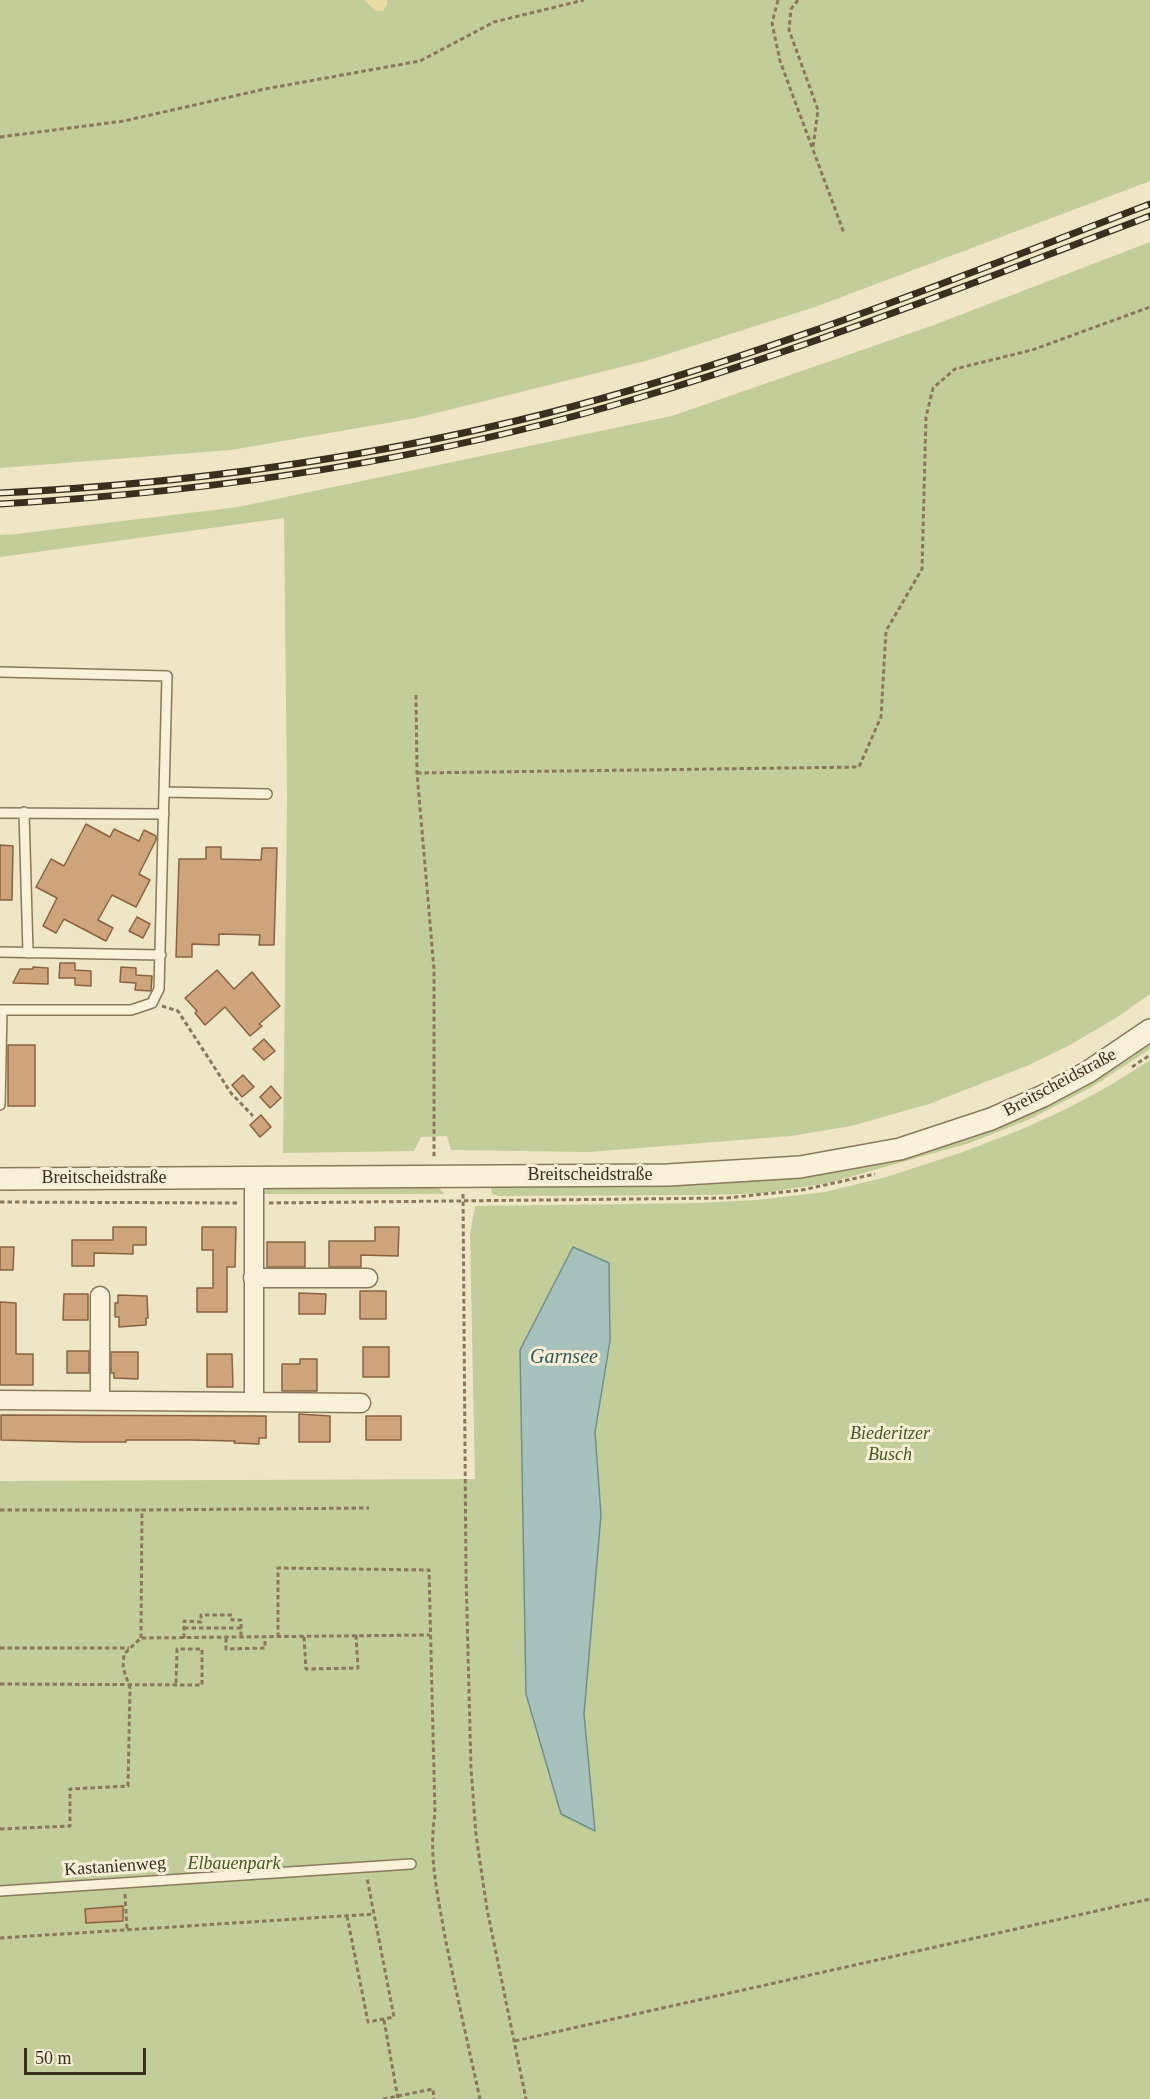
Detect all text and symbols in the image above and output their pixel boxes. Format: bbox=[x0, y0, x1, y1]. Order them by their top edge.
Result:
street label: Breitscheidstraße bbox=[1000, 1044, 1120, 1122]
street label: Breitscheidstraße bbox=[528, 1164, 652, 1186]
street label: Breitscheidstraße bbox=[42, 1167, 166, 1189]
water label: Garnsee bbox=[530, 1346, 598, 1370]
park label: Biederitzer Busch bbox=[850, 1423, 930, 1466]
street label: Kastanienweg bbox=[63, 1853, 167, 1881]
park label: Elbauenpark bbox=[188, 1853, 280, 1875]
scale bar bbox=[27, 2036, 148, 2074]
text: 50 m bbox=[35, 2048, 72, 2068]

